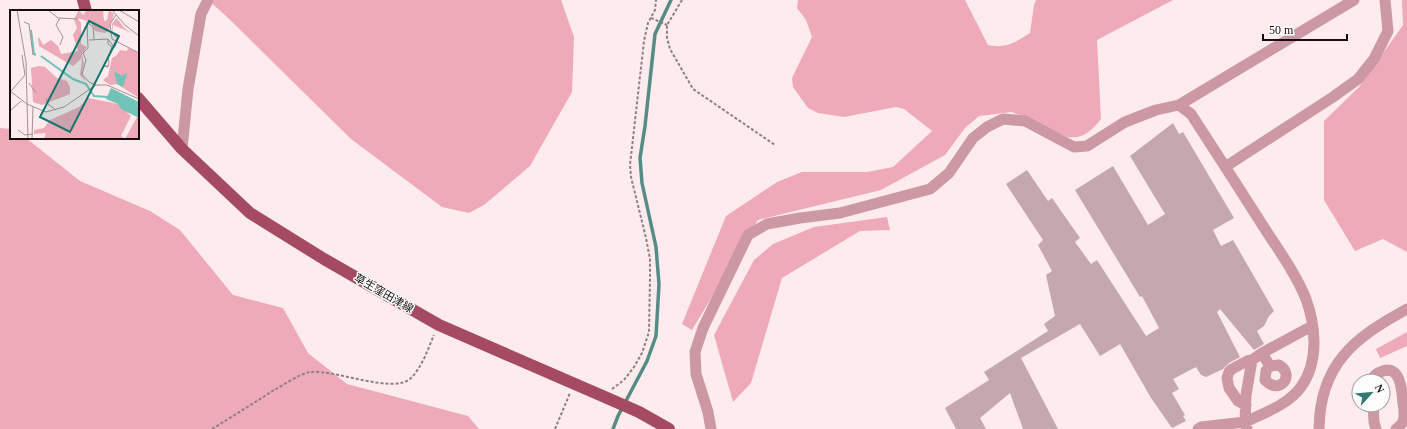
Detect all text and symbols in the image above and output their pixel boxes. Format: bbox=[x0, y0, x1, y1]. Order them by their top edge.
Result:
inset map bbox=[10, 10, 139, 139]
scale bar bbox=[1263, 16, 1347, 42]
text: 50 m bbox=[1269, 23, 1294, 37]
street label: 草生窪田津線 bbox=[352, 271, 416, 315]
north arrow bbox=[1351, 373, 1391, 413]
text: N bbox=[1373, 382, 1387, 395]

